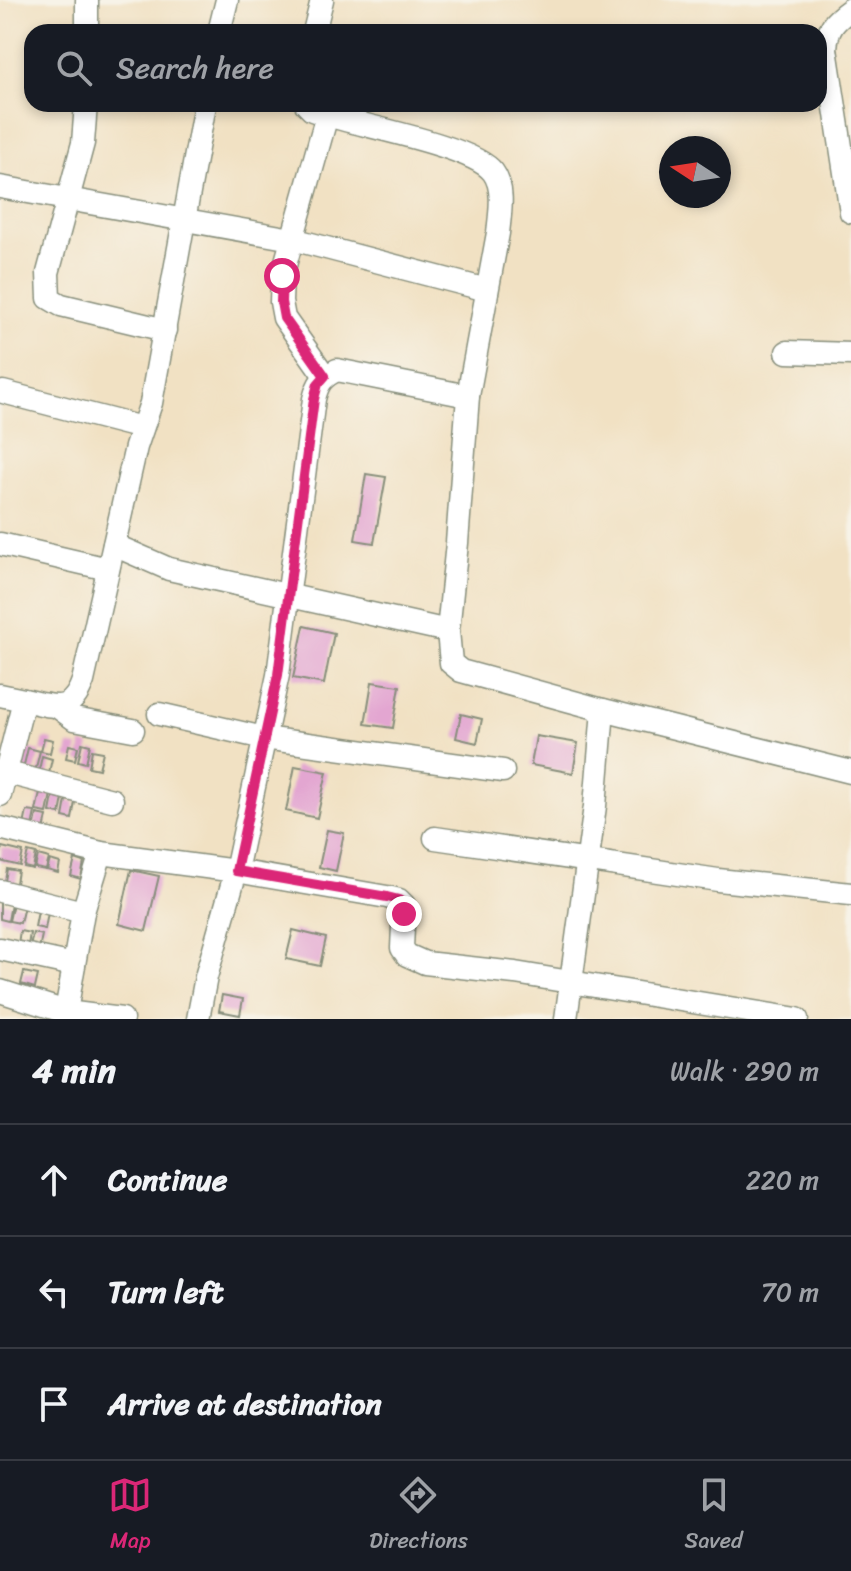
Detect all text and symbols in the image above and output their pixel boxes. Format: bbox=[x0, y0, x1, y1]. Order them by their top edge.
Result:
search box bbox=[24, 24, 827, 112]
text: Search here bbox=[116, 41, 274, 95]
icon: search bbox=[52, 46, 96, 90]
north arrow bbox=[659, 136, 731, 208]
route start bbox=[264, 258, 300, 294]
route end bbox=[386, 896, 422, 932]
text: 4 min bbox=[32, 1041, 116, 1101]
text: Walk · 290 m bbox=[670, 1048, 819, 1094]
text: Continue bbox=[108, 1153, 227, 1207]
text: 220 m bbox=[746, 1157, 819, 1203]
icon: ahead bbox=[32, 1158, 76, 1202]
text: Turn left bbox=[108, 1265, 224, 1319]
text: 70 m bbox=[761, 1269, 819, 1315]
icon: left bbox=[32, 1270, 76, 1314]
text: Arrive at destination bbox=[108, 1377, 382, 1431]
icon: arrive bbox=[32, 1382, 76, 1426]
tab: Map bbox=[108, 1473, 152, 1560]
tab: Directions bbox=[369, 1473, 468, 1560]
tab: Saved bbox=[685, 1473, 743, 1560]

